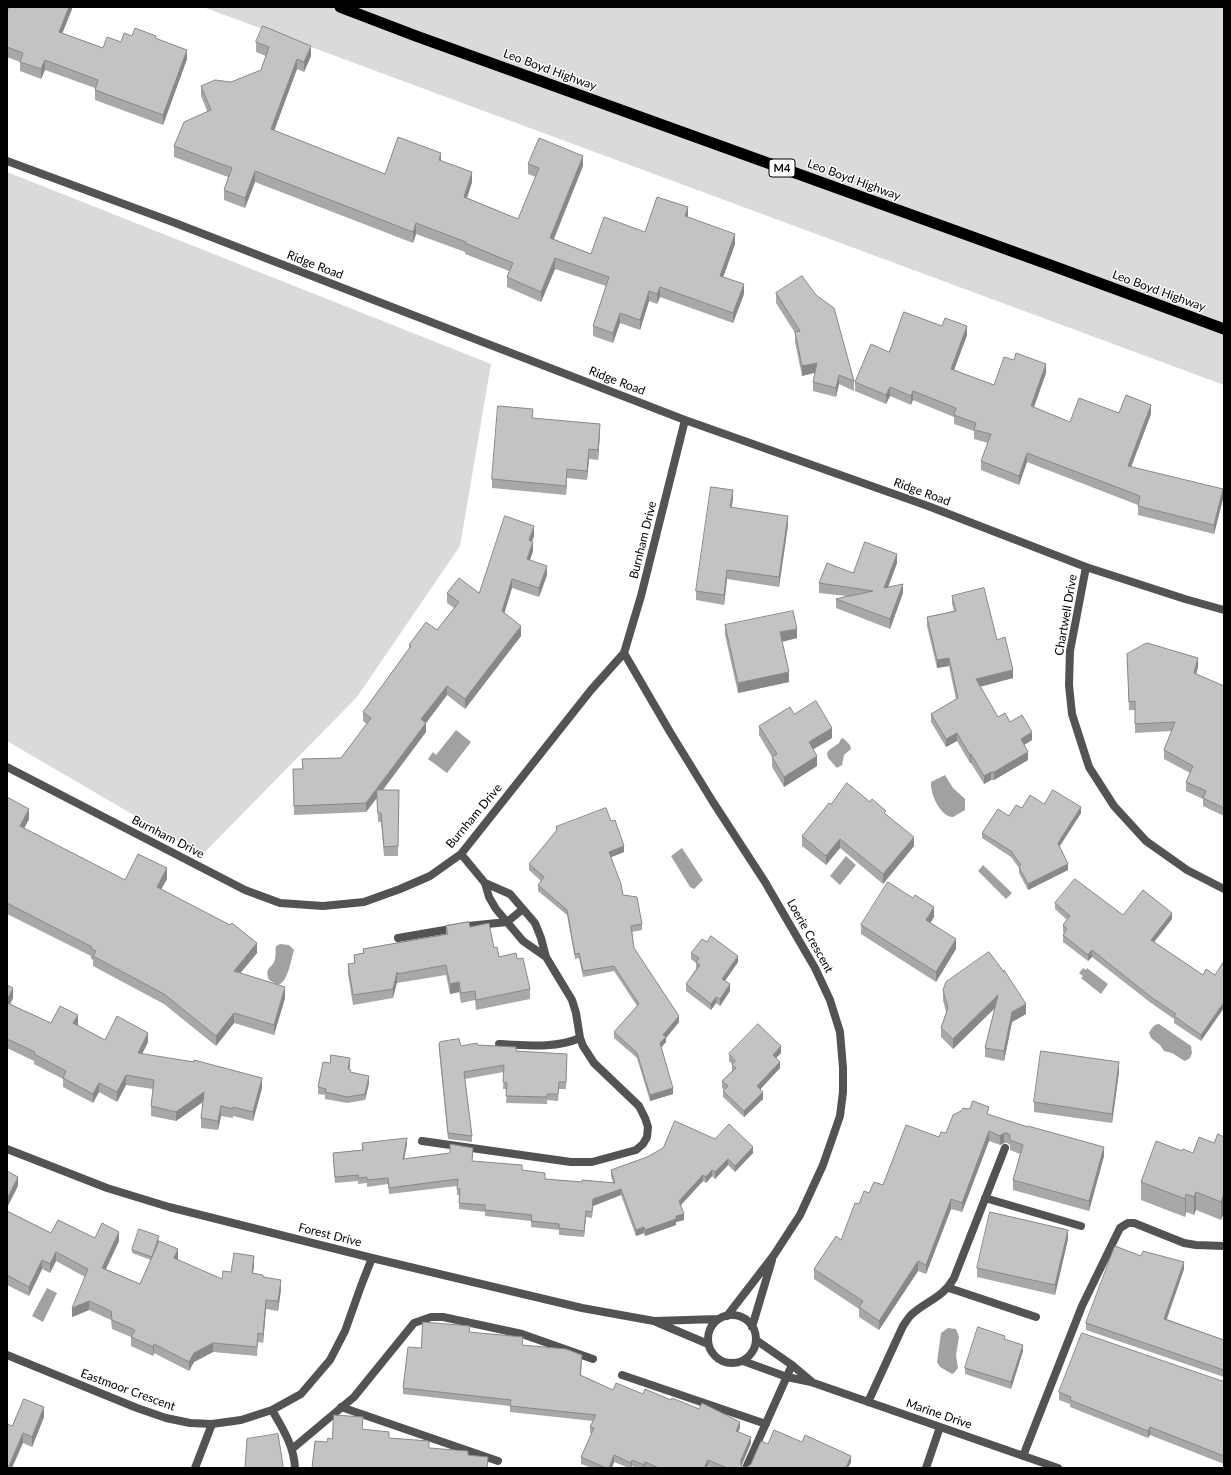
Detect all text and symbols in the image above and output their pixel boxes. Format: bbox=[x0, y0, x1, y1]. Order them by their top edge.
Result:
street label: Leo Boyd Highway bbox=[501, 46, 599, 94]
street label: Leo Boyd Highway bbox=[805, 156, 903, 204]
road number: M4 bbox=[769, 159, 795, 177]
street label: Ridge Road bbox=[285, 248, 345, 282]
street label: Leo Boyd Highway bbox=[1110, 267, 1208, 315]
street label: Ridge Road bbox=[587, 364, 647, 398]
street label: Ridge Road bbox=[892, 475, 952, 509]
street label: Burnham Drive bbox=[626, 500, 660, 580]
street label: Chartwell Drive bbox=[1052, 573, 1080, 657]
street label: Burnham Drive bbox=[443, 781, 505, 851]
street label: Burnham Drive bbox=[129, 813, 207, 861]
street label: Loerie Crescent bbox=[784, 897, 836, 975]
street label: Forest Drive bbox=[297, 1220, 363, 1250]
street label: Eastmoor Crescent bbox=[79, 1366, 177, 1414]
street label: Marine Drive bbox=[904, 1396, 974, 1432]

